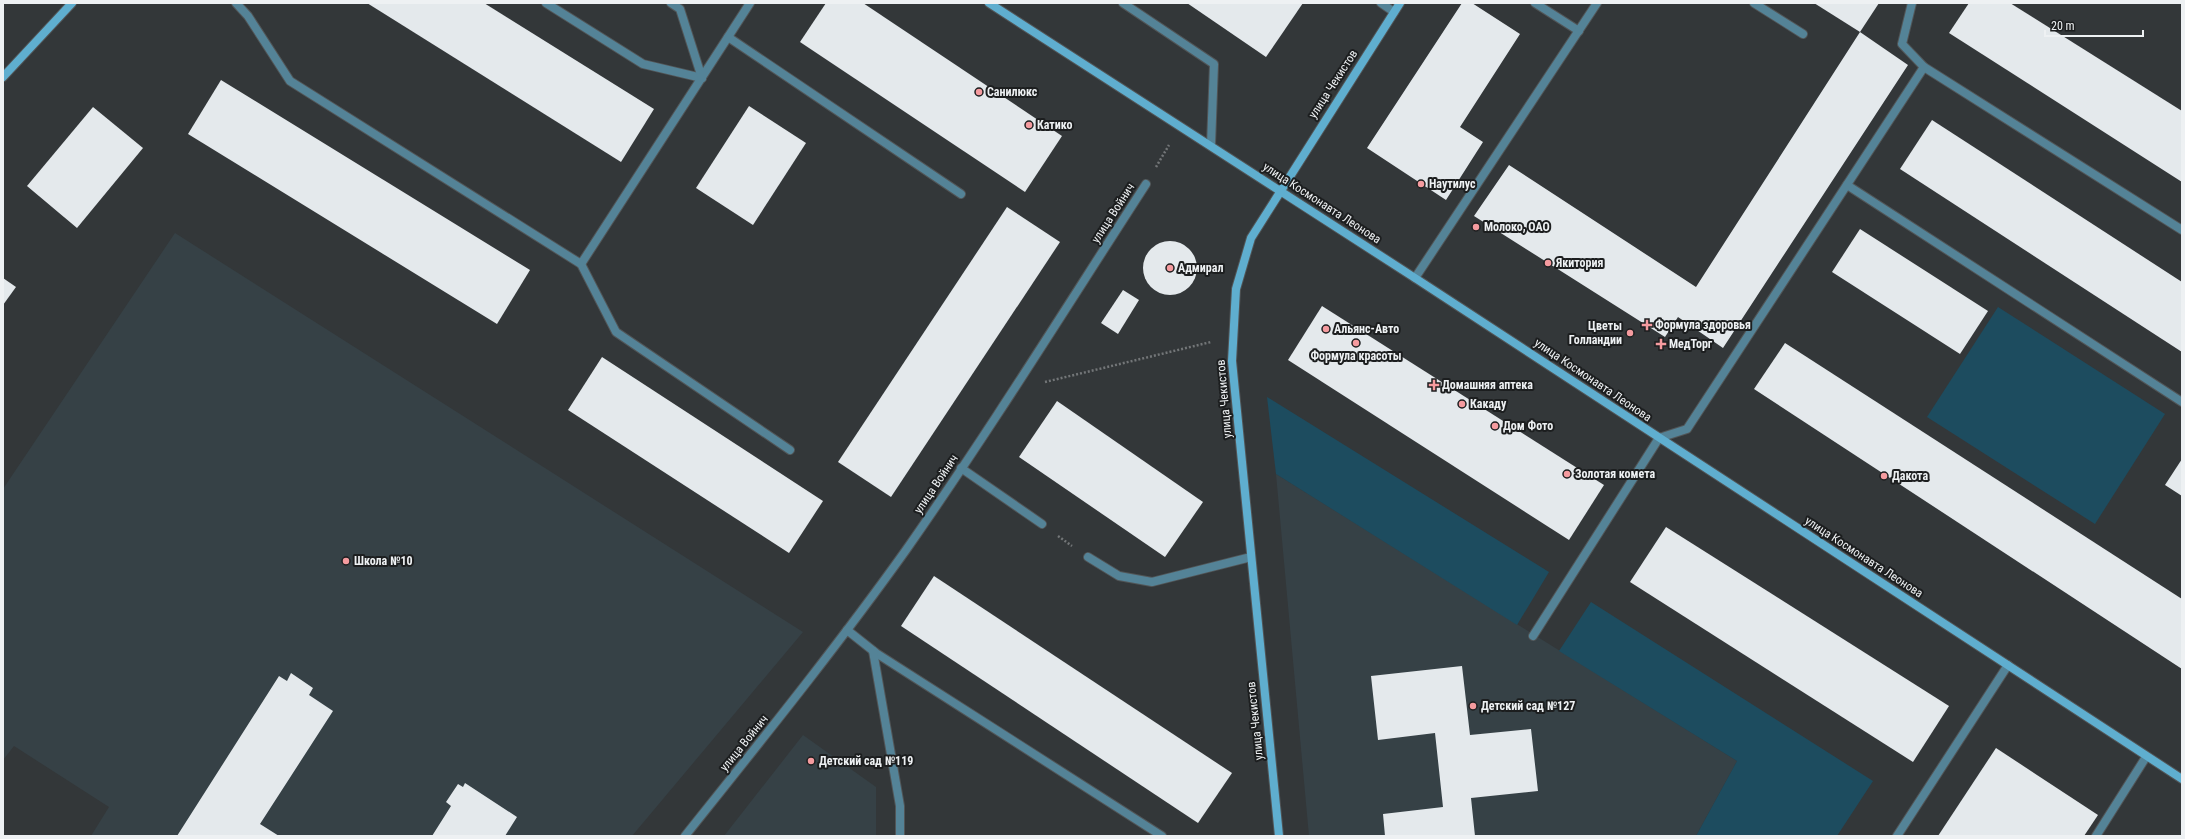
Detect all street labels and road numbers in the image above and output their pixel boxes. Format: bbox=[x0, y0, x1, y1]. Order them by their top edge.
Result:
street label: улица Чекистов bbox=[1306, 47, 1360, 121]
street label: улица Космонавта Леонова bbox=[1260, 160, 1384, 247]
street label: улица Войнич bbox=[1088, 180, 1138, 246]
street label: улица Космонавта Леонова bbox=[1532, 336, 1654, 425]
street label: улица Чекистов bbox=[1214, 359, 1234, 439]
street label: улица Войнич bbox=[911, 452, 961, 516]
street label: улица Космонавта Леонова bbox=[1802, 514, 1926, 601]
street label: улица Чекистов bbox=[1244, 681, 1266, 761]
street label: улица Войнич bbox=[717, 712, 771, 774]

